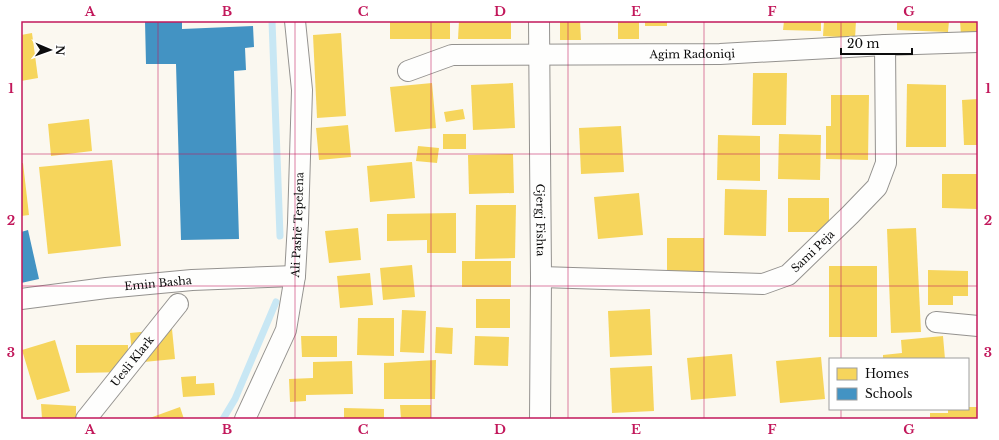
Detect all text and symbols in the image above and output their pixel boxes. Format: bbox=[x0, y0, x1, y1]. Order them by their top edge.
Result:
text: A bbox=[84, 3, 96, 20]
text: B bbox=[222, 3, 232, 20]
text: C bbox=[358, 3, 369, 20]
text: D bbox=[494, 3, 506, 20]
text: E bbox=[631, 3, 641, 20]
text: F bbox=[768, 3, 777, 20]
text: G bbox=[903, 3, 915, 20]
north arrow bbox=[30, 30, 70, 70]
scale bar bbox=[841, 30, 912, 56]
text: 20 m bbox=[847, 36, 879, 51]
text: N bbox=[53, 45, 67, 56]
street label: Agim Radoniqi bbox=[648, 46, 736, 61]
text: 1 bbox=[8, 80, 14, 97]
text: 1 bbox=[985, 80, 991, 97]
street label: Ali Pashë Tepelena bbox=[288, 171, 307, 279]
street label: Gjergj Fishta bbox=[533, 184, 548, 257]
text: 2 bbox=[7, 212, 15, 229]
text: 2 bbox=[984, 212, 992, 229]
street label: Sami Peja bbox=[788, 226, 838, 275]
street label: Emin Basha bbox=[124, 273, 193, 293]
street label: Uesli Klark bbox=[108, 333, 157, 389]
text: 3 bbox=[7, 344, 15, 361]
text: 3 bbox=[984, 344, 992, 361]
legend bbox=[829, 358, 969, 410]
text: Homes bbox=[865, 366, 909, 381]
text: Schools bbox=[865, 386, 912, 401]
text: A bbox=[84, 421, 96, 438]
text: B bbox=[222, 421, 232, 438]
text: C bbox=[358, 421, 369, 438]
text: D bbox=[494, 421, 506, 438]
text: E bbox=[631, 421, 641, 438]
text: F bbox=[768, 421, 777, 438]
text: G bbox=[903, 421, 915, 438]

